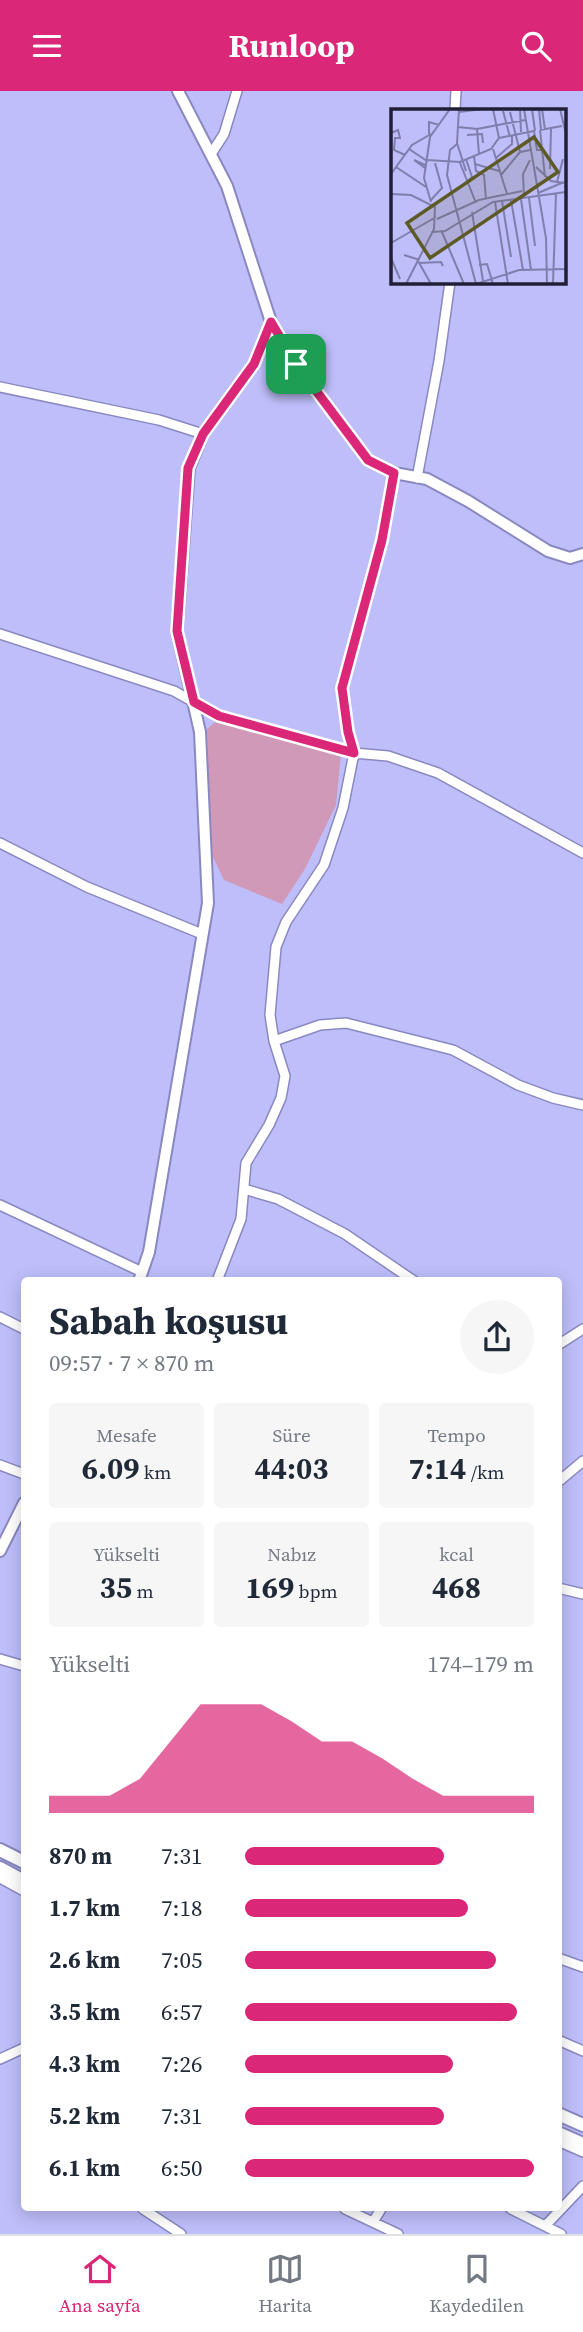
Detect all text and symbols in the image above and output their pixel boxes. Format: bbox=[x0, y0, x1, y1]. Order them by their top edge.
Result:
text: Runloop bbox=[228, 24, 355, 68]
icon: menu bbox=[28, 27, 66, 65]
icon: search bbox=[517, 27, 555, 65]
inset map bbox=[391, 109, 566, 283]
pin bbox=[266, 334, 326, 394]
icon: arrive bbox=[277, 345, 315, 383]
text: Sabah koşusu bbox=[49, 1295, 288, 1347]
button: share bbox=[460, 1300, 534, 1374]
text: 09:57 · 7 × 870 m bbox=[49, 1347, 215, 1379]
text: Mesafe bbox=[96, 1422, 157, 1448]
text: Süre bbox=[272, 1422, 311, 1448]
text: Tempo bbox=[427, 1422, 486, 1448]
text: 6.09 bbox=[82, 1448, 139, 1489]
text: 44:03 bbox=[254, 1448, 329, 1489]
text: 7:14 bbox=[409, 1448, 466, 1489]
text: km bbox=[139, 1459, 171, 1485]
text: /km bbox=[466, 1459, 505, 1485]
text: Yükselti bbox=[93, 1541, 160, 1567]
text: Nabız bbox=[267, 1541, 316, 1567]
text: kcal bbox=[439, 1541, 474, 1567]
text: 35 bbox=[99, 1567, 132, 1608]
text: 169 bbox=[245, 1567, 294, 1608]
text: 468 bbox=[432, 1567, 481, 1608]
text: m bbox=[132, 1578, 154, 1604]
text: bpm bbox=[294, 1578, 338, 1604]
text: Yükselti bbox=[49, 1648, 130, 1680]
text: 174–179 m bbox=[427, 1648, 534, 1680]
text: 870 m bbox=[49, 1840, 112, 1872]
text: 7:31 bbox=[161, 1840, 202, 1872]
text: 1.7 km bbox=[49, 1892, 120, 1924]
text: 7:18 bbox=[161, 1892, 202, 1924]
text: 2.6 km bbox=[49, 1944, 120, 1976]
text: 7:05 bbox=[161, 1944, 202, 1976]
text: 3.5 km bbox=[49, 1996, 120, 2028]
text: 6:57 bbox=[161, 1996, 202, 2028]
text: 4.3 km bbox=[49, 2048, 120, 2080]
text: 7:26 bbox=[161, 2048, 202, 2080]
text: 5.2 km bbox=[49, 2100, 120, 2132]
text: 7:31 bbox=[161, 2100, 202, 2132]
text: 6.1 km bbox=[49, 2152, 120, 2184]
text: 6:50 bbox=[161, 2152, 202, 2184]
tab: Ana sayfa bbox=[59, 2250, 141, 2318]
tab: Harita bbox=[258, 2250, 312, 2318]
tab: Kaydedilen bbox=[429, 2250, 524, 2318]

